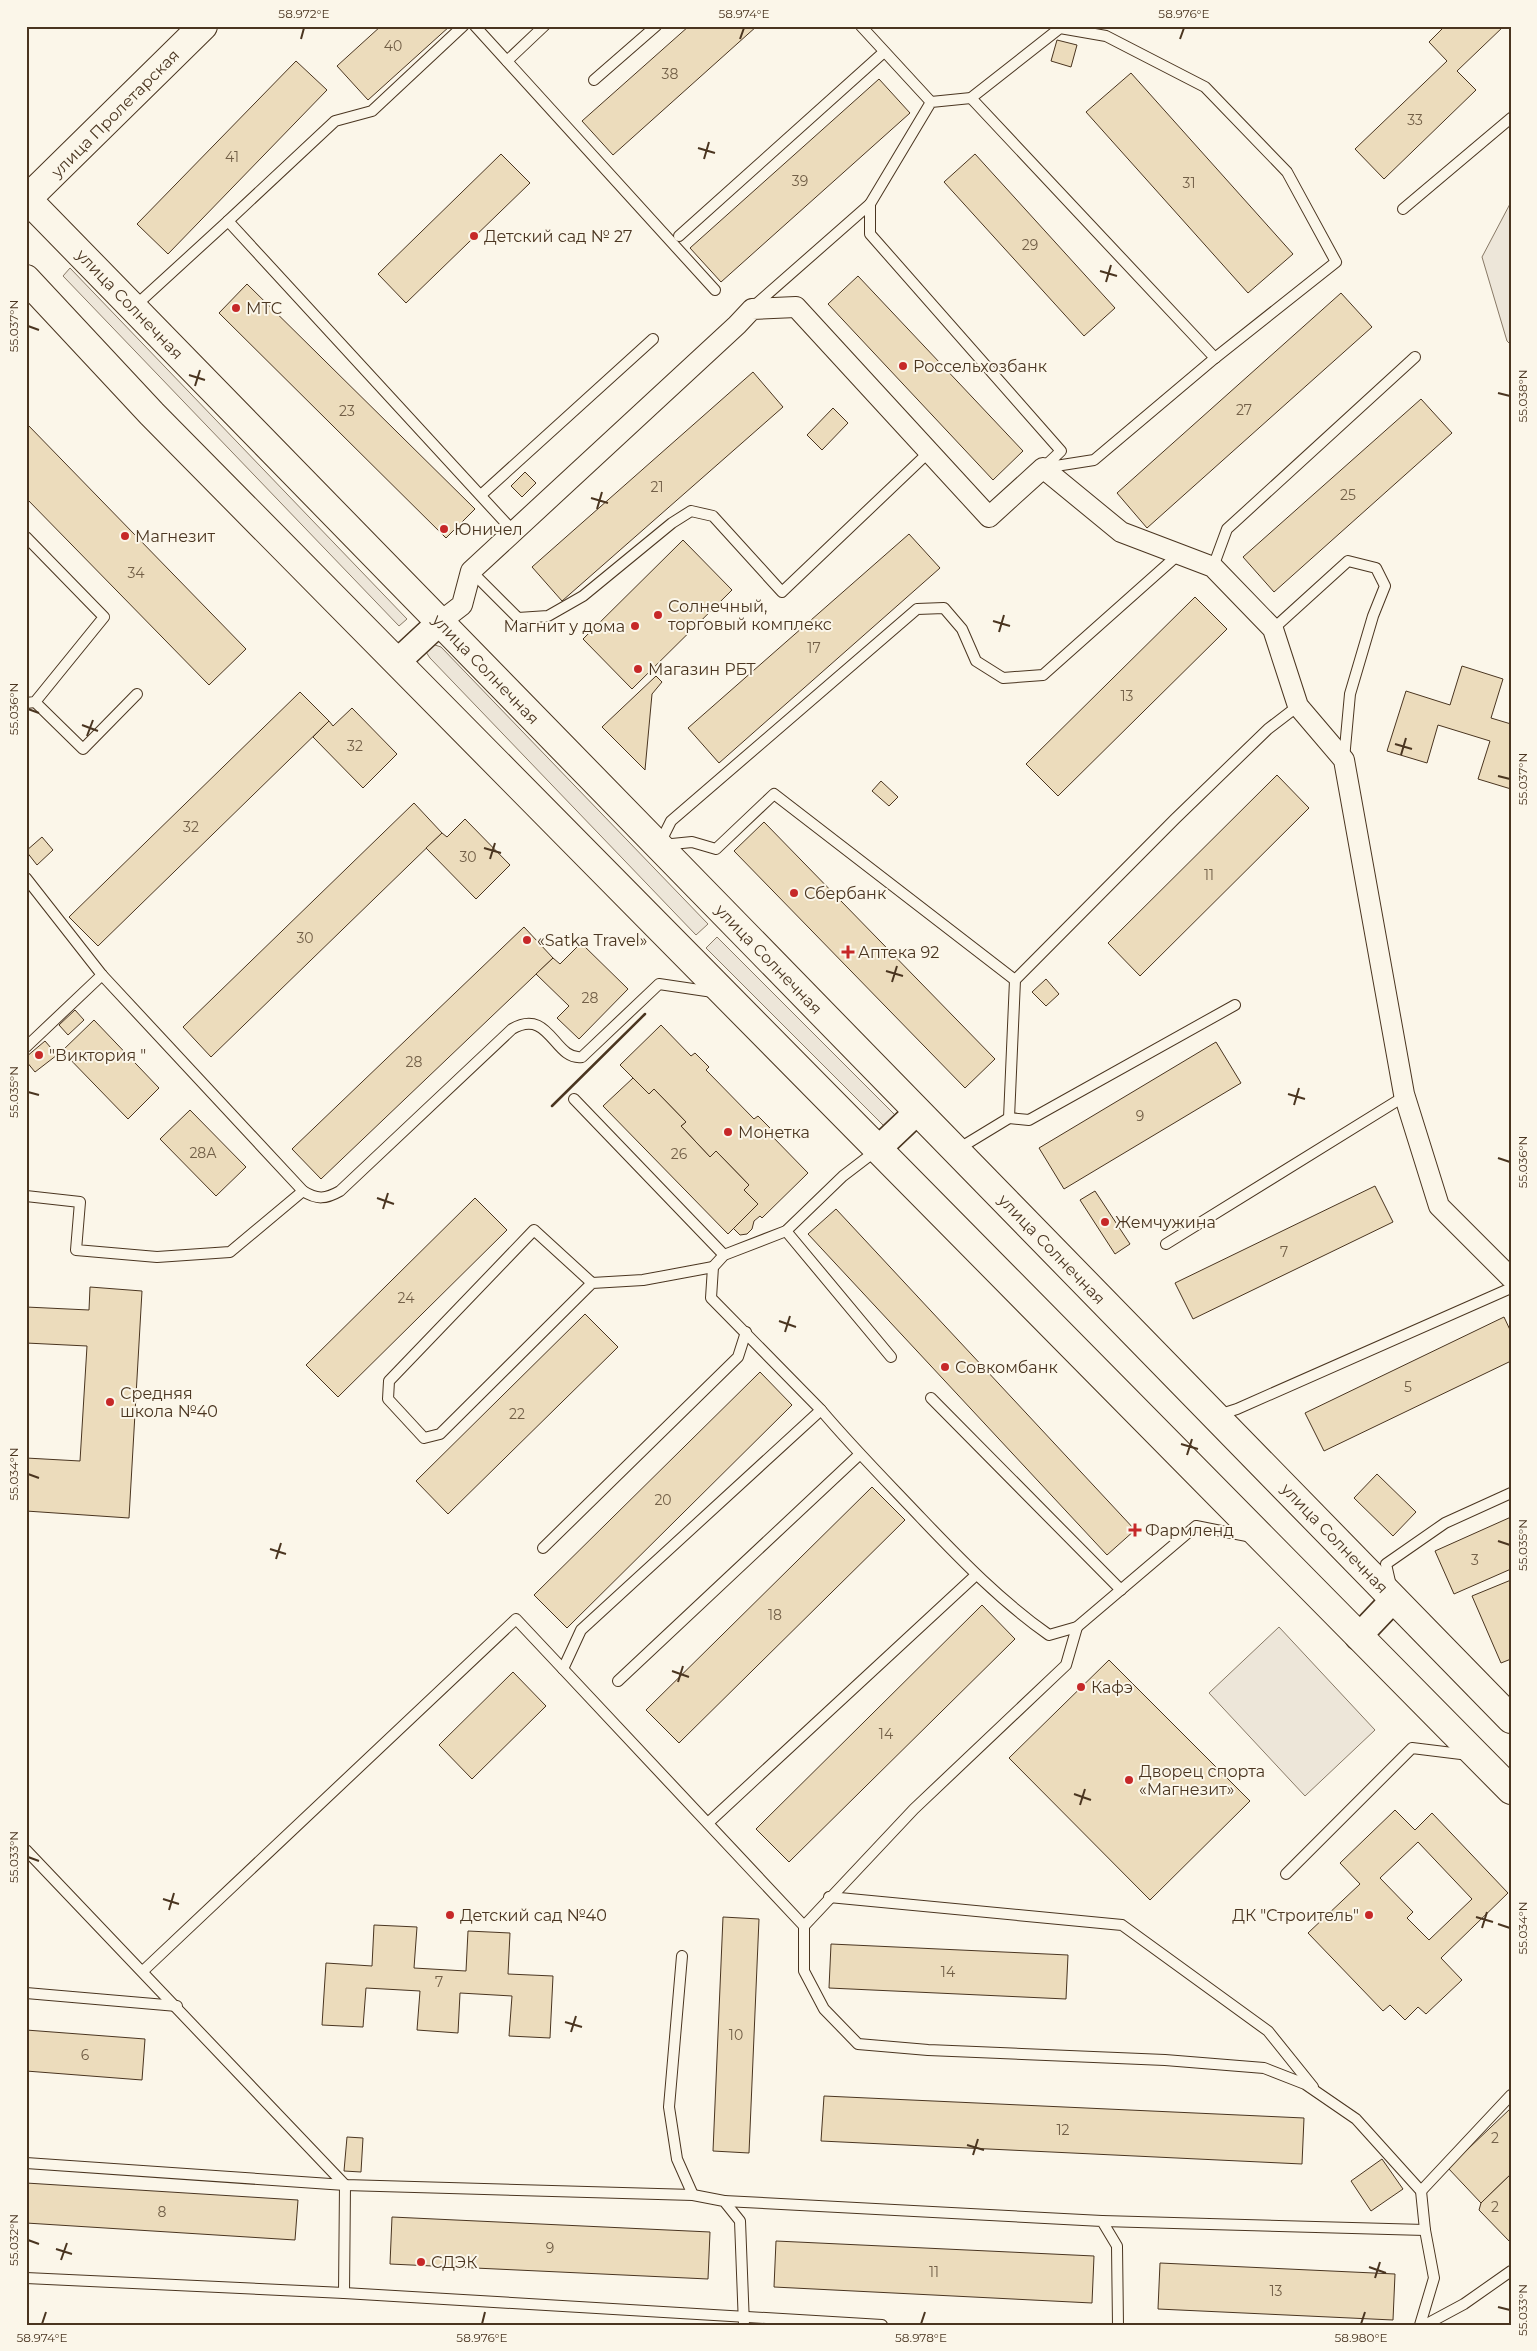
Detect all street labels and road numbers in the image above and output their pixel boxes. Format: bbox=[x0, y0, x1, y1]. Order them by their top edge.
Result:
street label: улица Пролетарская bbox=[47, 45, 183, 182]
street label: улица Солнечная bbox=[72, 245, 187, 363]
street label: улица Солнечная bbox=[428, 610, 543, 728]
street label: улица Солнечная bbox=[711, 900, 826, 1018]
street label: улица Солнечная bbox=[994, 1190, 1109, 1308]
street label: улица Солнечная bbox=[1277, 1479, 1392, 1597]

